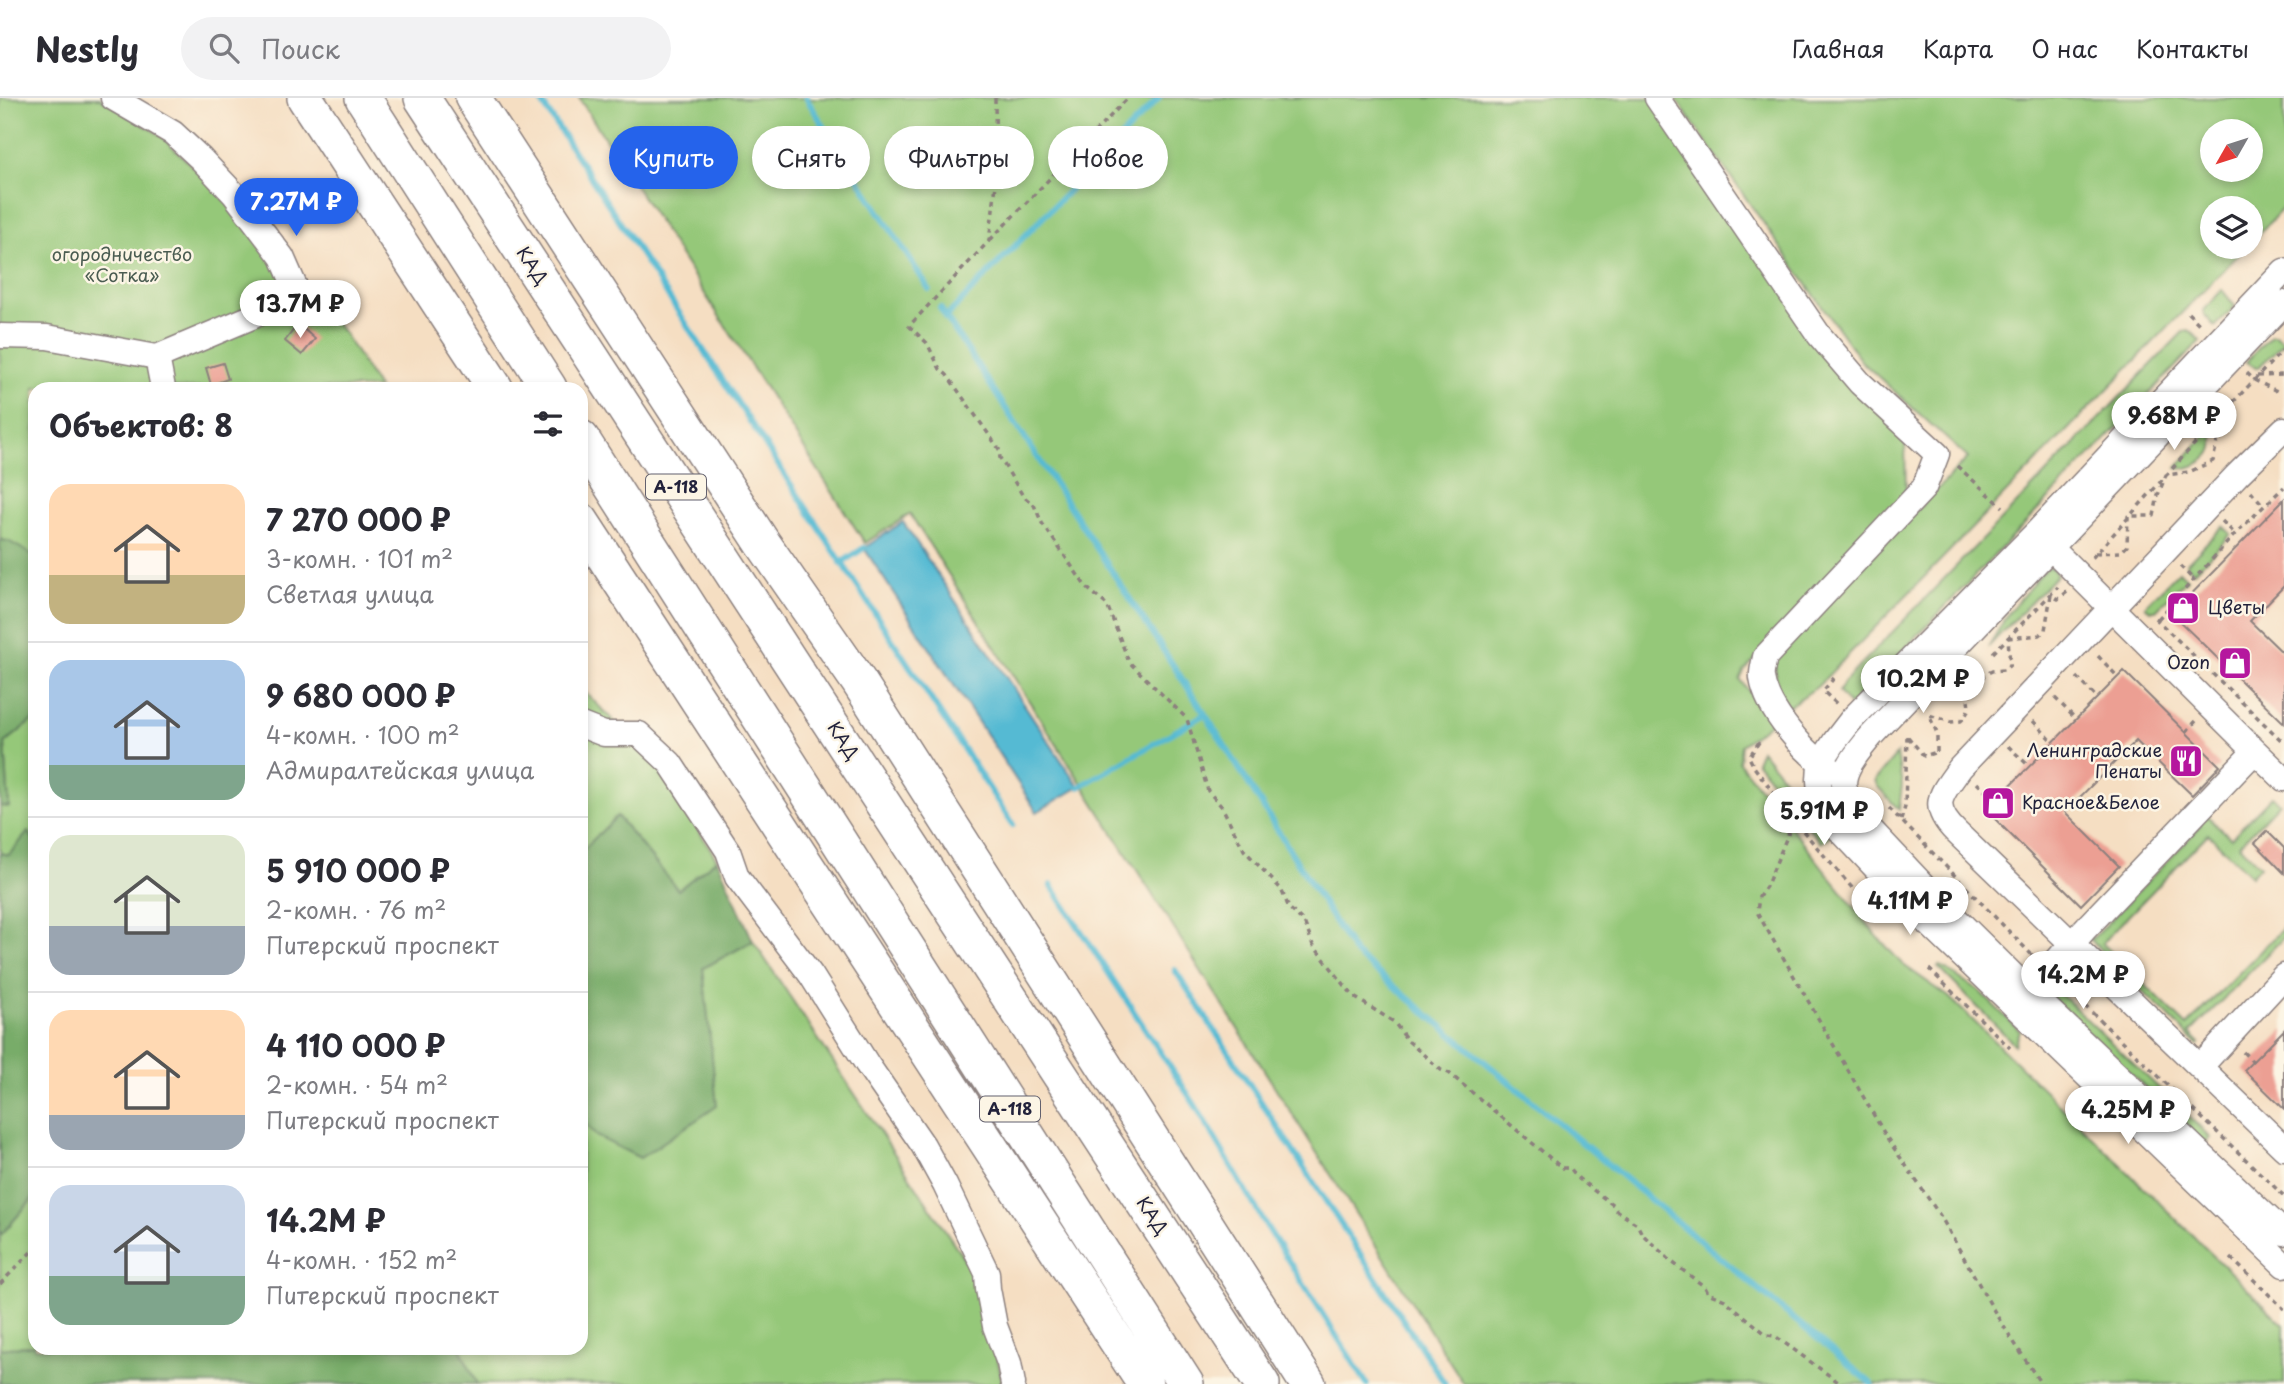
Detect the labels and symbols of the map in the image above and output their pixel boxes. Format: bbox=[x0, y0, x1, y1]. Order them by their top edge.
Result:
north arrow bbox=[2200, 119, 2263, 182]
pin: 7.27M ₽ bbox=[231, 178, 361, 238]
park label: огородничество «Сотка» bbox=[52, 240, 192, 288]
street label: КАД bbox=[511, 241, 556, 290]
pin: 13.7M ₽ bbox=[235, 280, 365, 340]
pin: 9.68M ₽ bbox=[2109, 392, 2239, 452]
road number: А-118 bbox=[646, 474, 706, 500]
shop icon: Цветы bbox=[2164, 589, 2202, 627]
place label: Цветы bbox=[2208, 593, 2265, 620]
shop icon: Ozon bbox=[2216, 644, 2254, 682]
place label: Ozon bbox=[2167, 648, 2210, 675]
pin: 10.2M ₽ bbox=[1858, 656, 1988, 715]
street label: КАД bbox=[822, 716, 867, 765]
place label: Ленинградские Пенаты bbox=[2027, 736, 2162, 784]
restaurant icon: Ленинградские Пенаты bbox=[2167, 742, 2205, 780]
shop icon: Красное&Белое bbox=[1979, 784, 2017, 822]
pin: 5.91M ₽ bbox=[1759, 788, 1889, 847]
place label: Красное&Белое bbox=[2022, 788, 2160, 815]
pin: 4.11M ₽ bbox=[1845, 878, 1975, 937]
pin: 14.2M ₽ bbox=[2018, 951, 2148, 1011]
pin: 4.25M ₽ bbox=[2063, 1086, 2193, 1146]
road number: А-118 bbox=[980, 1096, 1040, 1121]
street label: КАД bbox=[1131, 1191, 1176, 1240]

